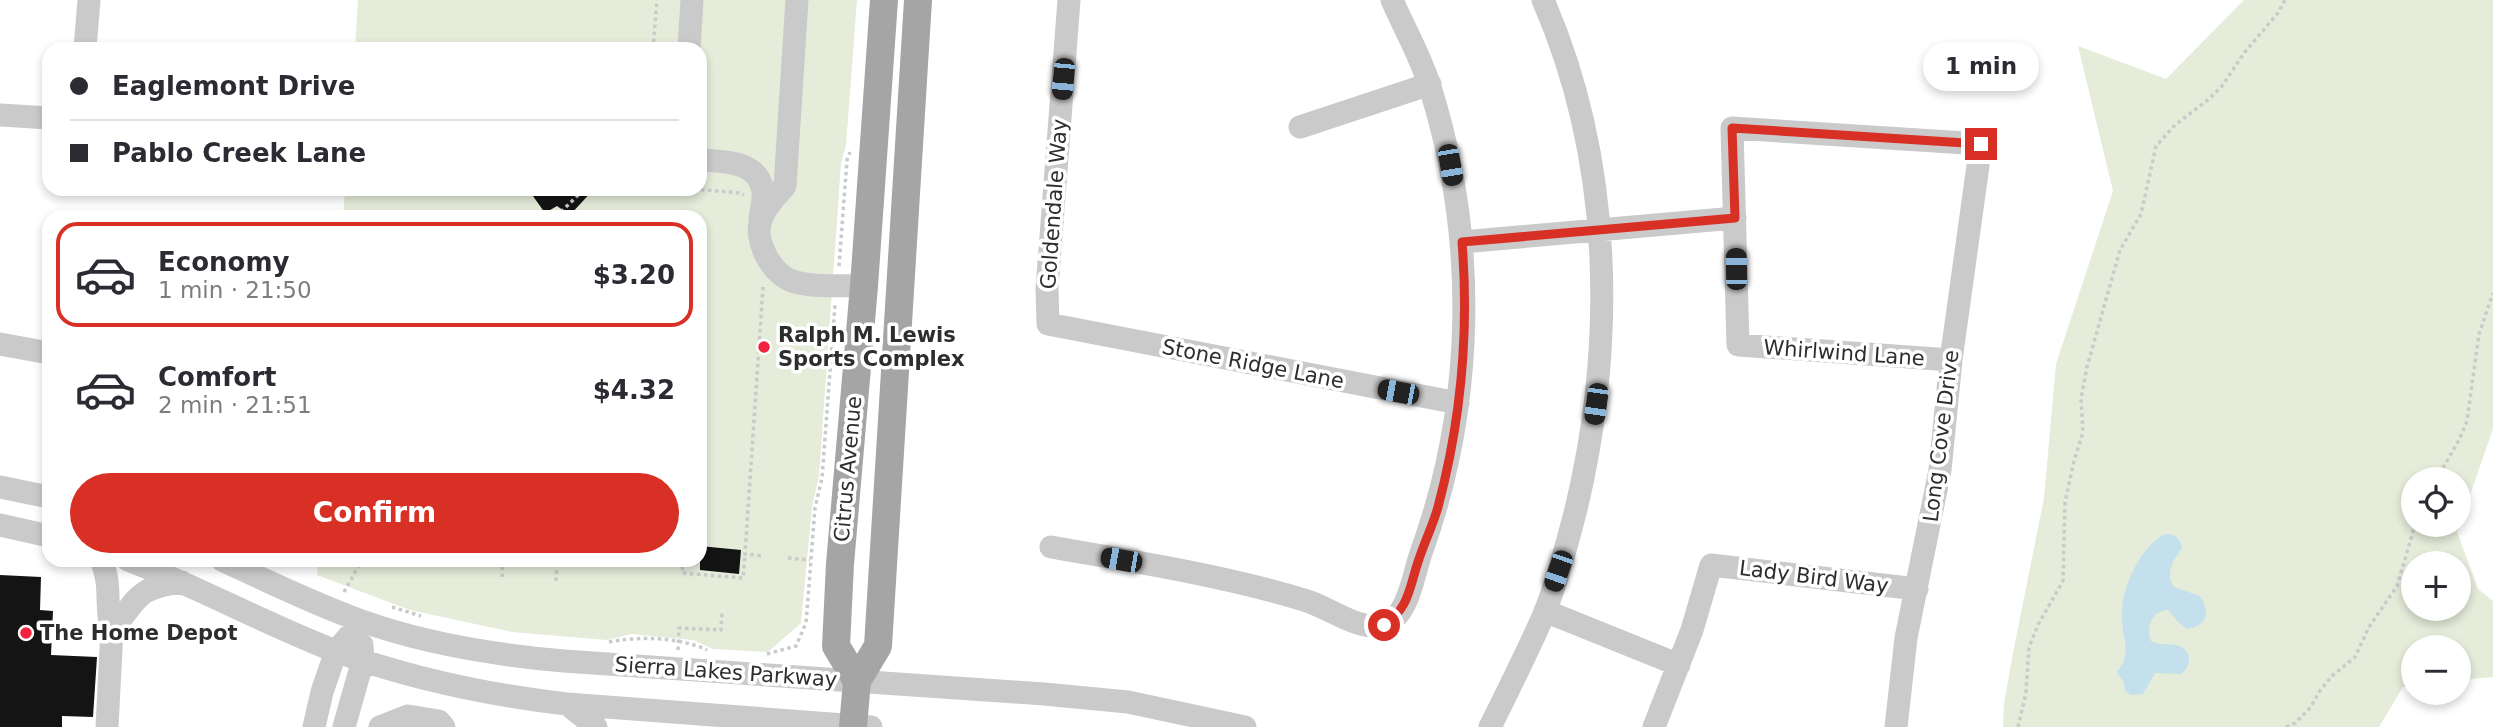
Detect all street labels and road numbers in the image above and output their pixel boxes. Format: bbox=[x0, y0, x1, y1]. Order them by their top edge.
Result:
street label: Goldendale Way bbox=[1036, 118, 1072, 290]
street label: Stone Ridge Lane bbox=[1160, 335, 1346, 393]
street label: Whirlwind Lane bbox=[1763, 335, 1925, 371]
street label: Long Cove Drive bbox=[1919, 349, 1963, 523]
street label: Citrus Avenue bbox=[830, 395, 866, 543]
street label: Lady Bird Way bbox=[1738, 556, 1890, 598]
street label: Sierra Lakes Parkway bbox=[614, 652, 838, 692]

